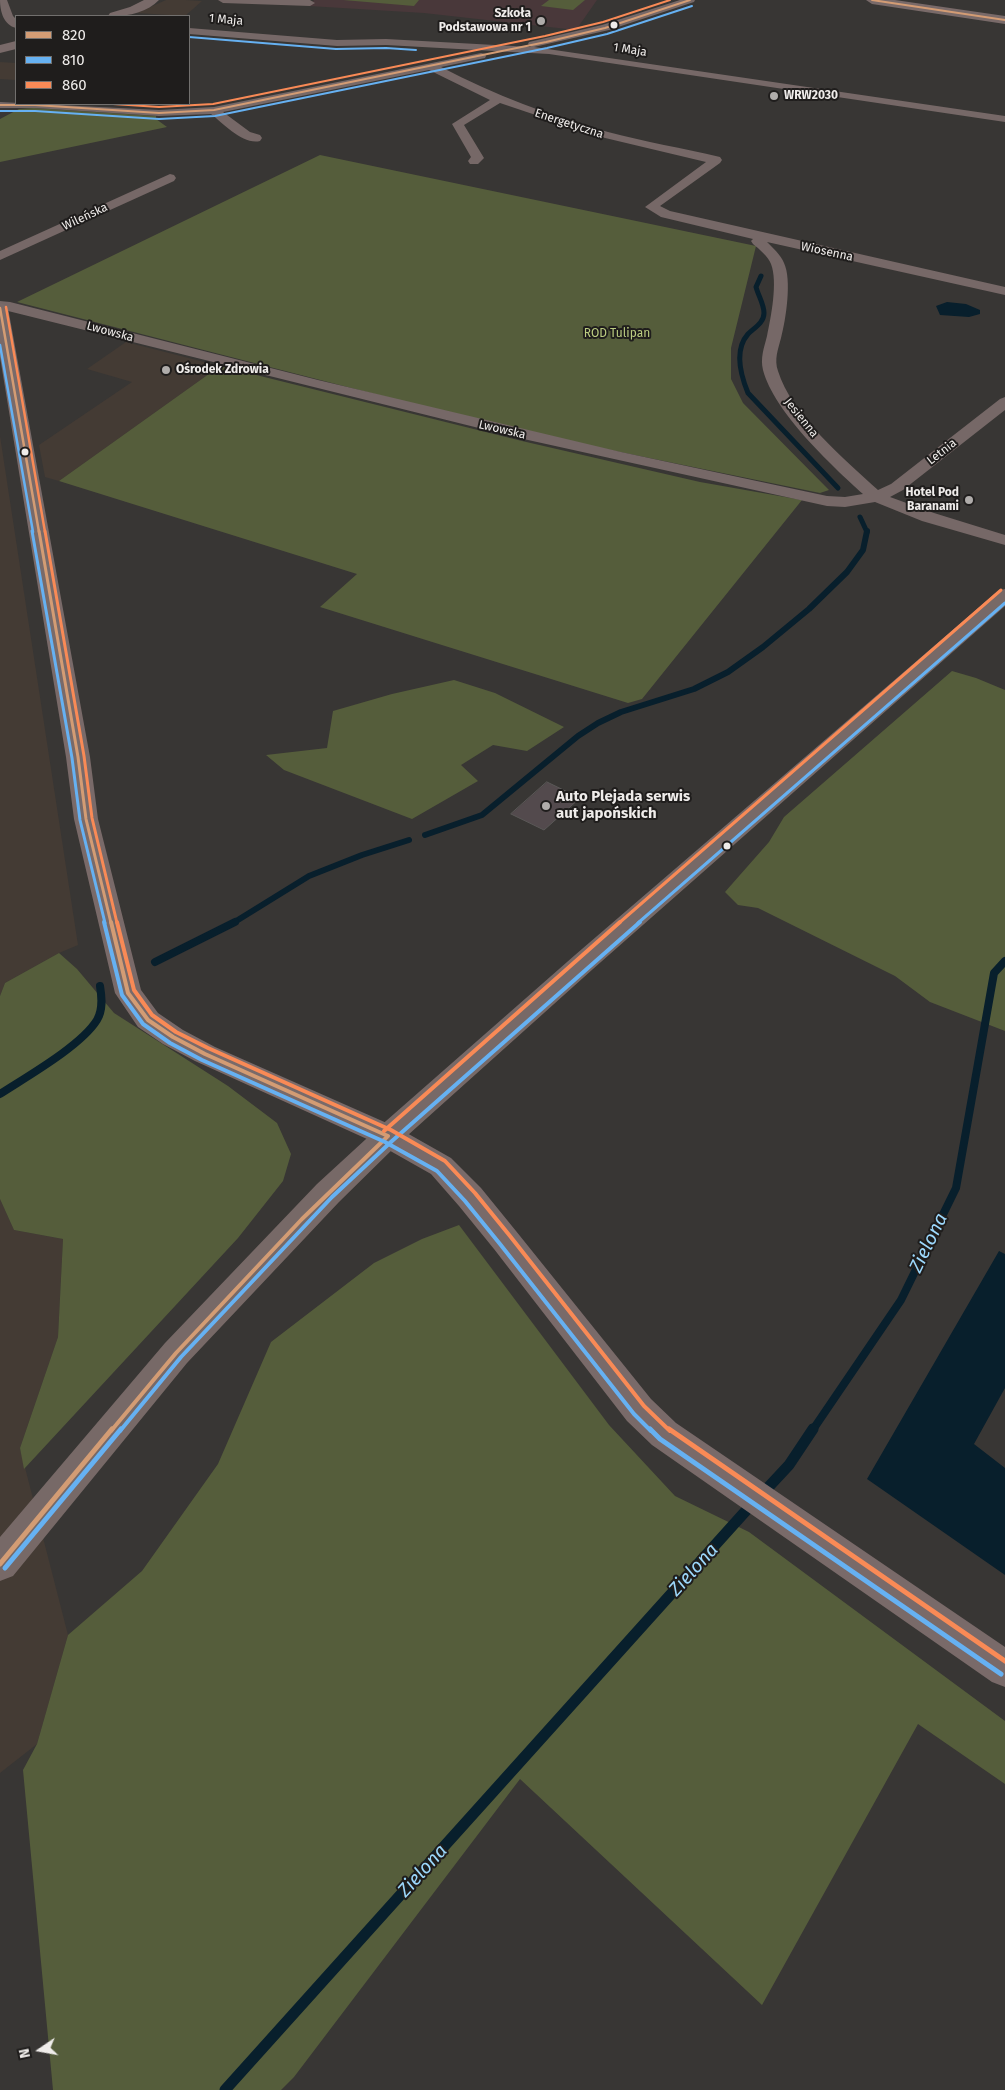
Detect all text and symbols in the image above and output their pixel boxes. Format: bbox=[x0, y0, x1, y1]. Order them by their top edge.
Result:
place label: Szkoła Podstawowa nr 1 bbox=[439, 7, 531, 35]
street label: 1 Maja bbox=[208, 11, 244, 29]
legend bbox=[15, 15, 190, 105]
marker: Szkoła Podstawowa nr 1 bbox=[535, 15, 547, 27]
unlabelled marker bbox=[609, 20, 619, 30]
text: 820 bbox=[62, 26, 86, 44]
street label: 1 Maja bbox=[612, 40, 648, 60]
text: 810 bbox=[62, 51, 85, 69]
text: 860 bbox=[62, 76, 87, 94]
place label: WRW2030 bbox=[784, 89, 838, 103]
marker: WRW2030 bbox=[768, 90, 780, 102]
street label: Energetyczna bbox=[533, 106, 605, 142]
street label: Wileńska bbox=[60, 200, 110, 234]
street label: Wiosenna bbox=[800, 239, 854, 265]
street label: Lwowska bbox=[85, 319, 135, 345]
park label: ROD Tulipan bbox=[584, 327, 650, 341]
place label: Ośrodek Zdrowia bbox=[176, 363, 269, 377]
marker: Ośrodek Zdrowia bbox=[160, 364, 172, 376]
street label: Jesienna bbox=[781, 395, 821, 441]
street label: Lwowska bbox=[477, 418, 527, 442]
street label: Letnia bbox=[924, 436, 960, 468]
unlabelled marker bbox=[20, 447, 30, 457]
place label: Hotel Pod Baranami bbox=[906, 486, 959, 514]
marker: Hotel Pod Baranami bbox=[963, 494, 975, 506]
place label: Auto Plejada serwis aut japońskich bbox=[556, 788, 690, 823]
marker: Auto Plejada serwis aut japońskich bbox=[540, 800, 552, 812]
unlabelled marker bbox=[722, 841, 732, 851]
water label: Zielona bbox=[905, 1210, 953, 1276]
water label: Zielona bbox=[664, 1539, 724, 1601]
water label: Zielona bbox=[393, 1840, 453, 1902]
north arrow bbox=[15, 2025, 65, 2075]
text: N bbox=[16, 2047, 34, 2060]

